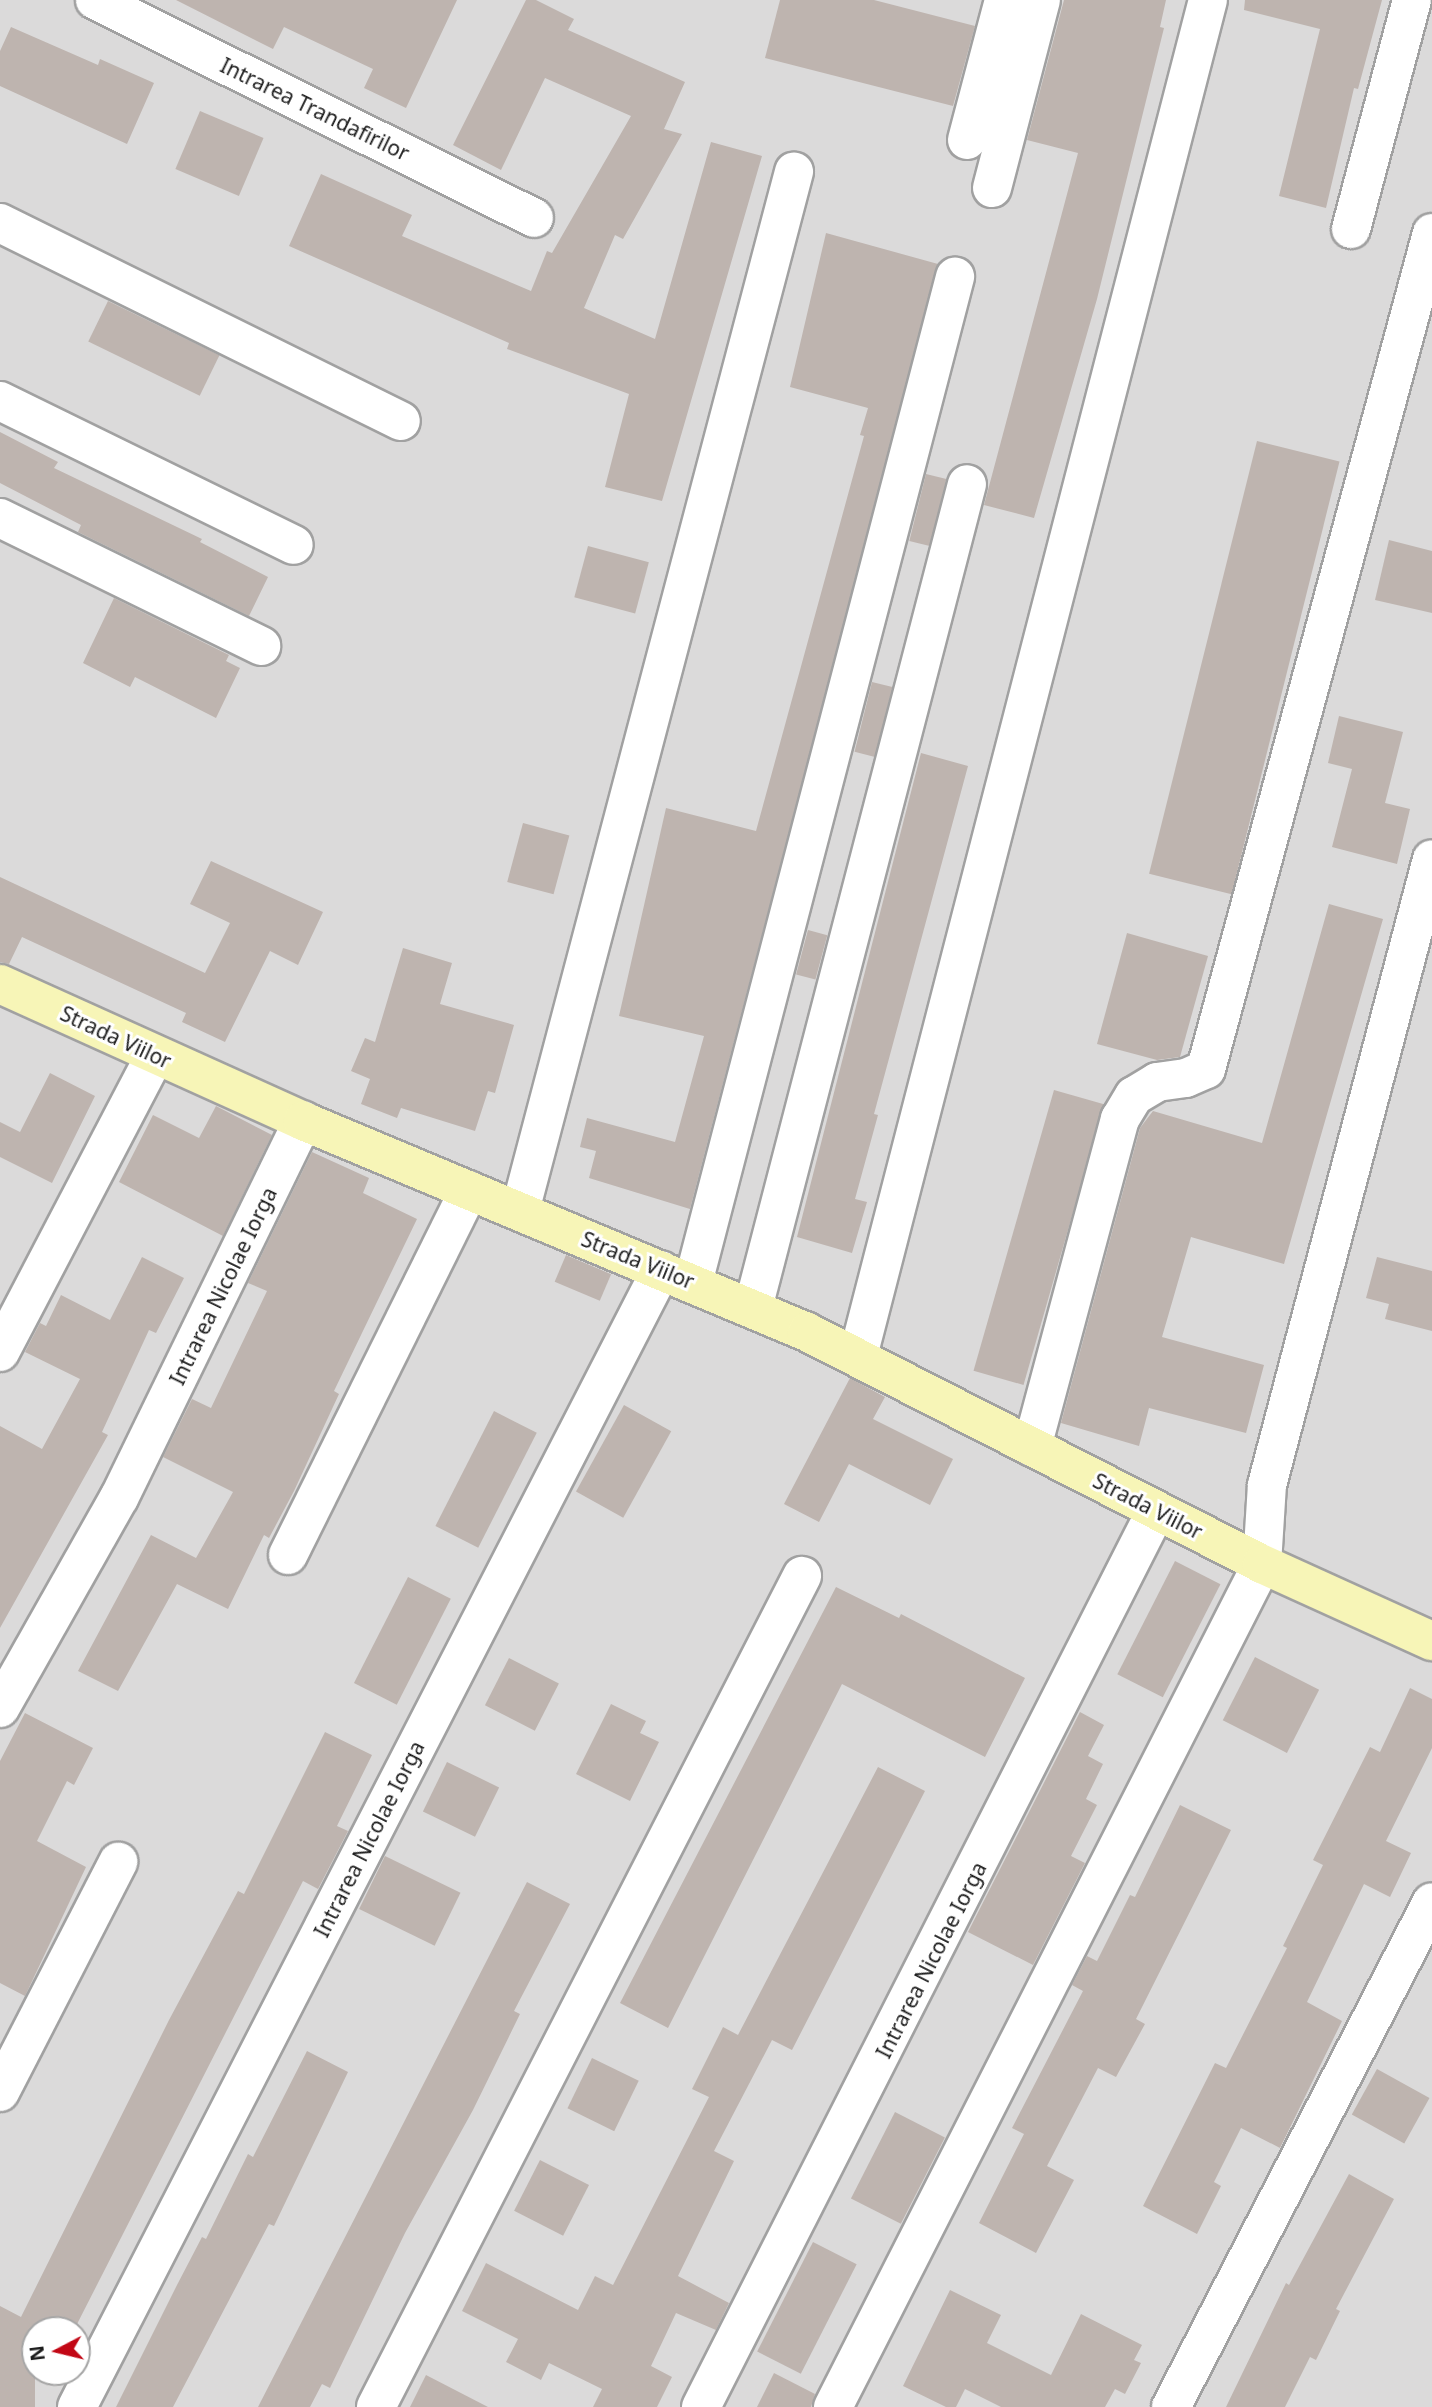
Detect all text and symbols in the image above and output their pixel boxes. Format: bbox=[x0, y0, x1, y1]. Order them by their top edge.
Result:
street label: Intrarea Trandafirilor bbox=[216, 52, 414, 166]
street label: Strada Viilor bbox=[57, 1000, 175, 1074]
street label: Intrarea Nicolae Iorga bbox=[164, 1183, 282, 1389]
street label: Strada Viilor bbox=[578, 1226, 698, 1294]
street label: Strada Viilor bbox=[1089, 1468, 1207, 1544]
street label: Intrarea Nicolae Iorga bbox=[309, 1737, 429, 1941]
street label: Intrarea Nicolae Iorga bbox=[871, 1858, 991, 2062]
north arrow bbox=[21, 2316, 91, 2386]
text: N bbox=[23, 2344, 51, 2363]

